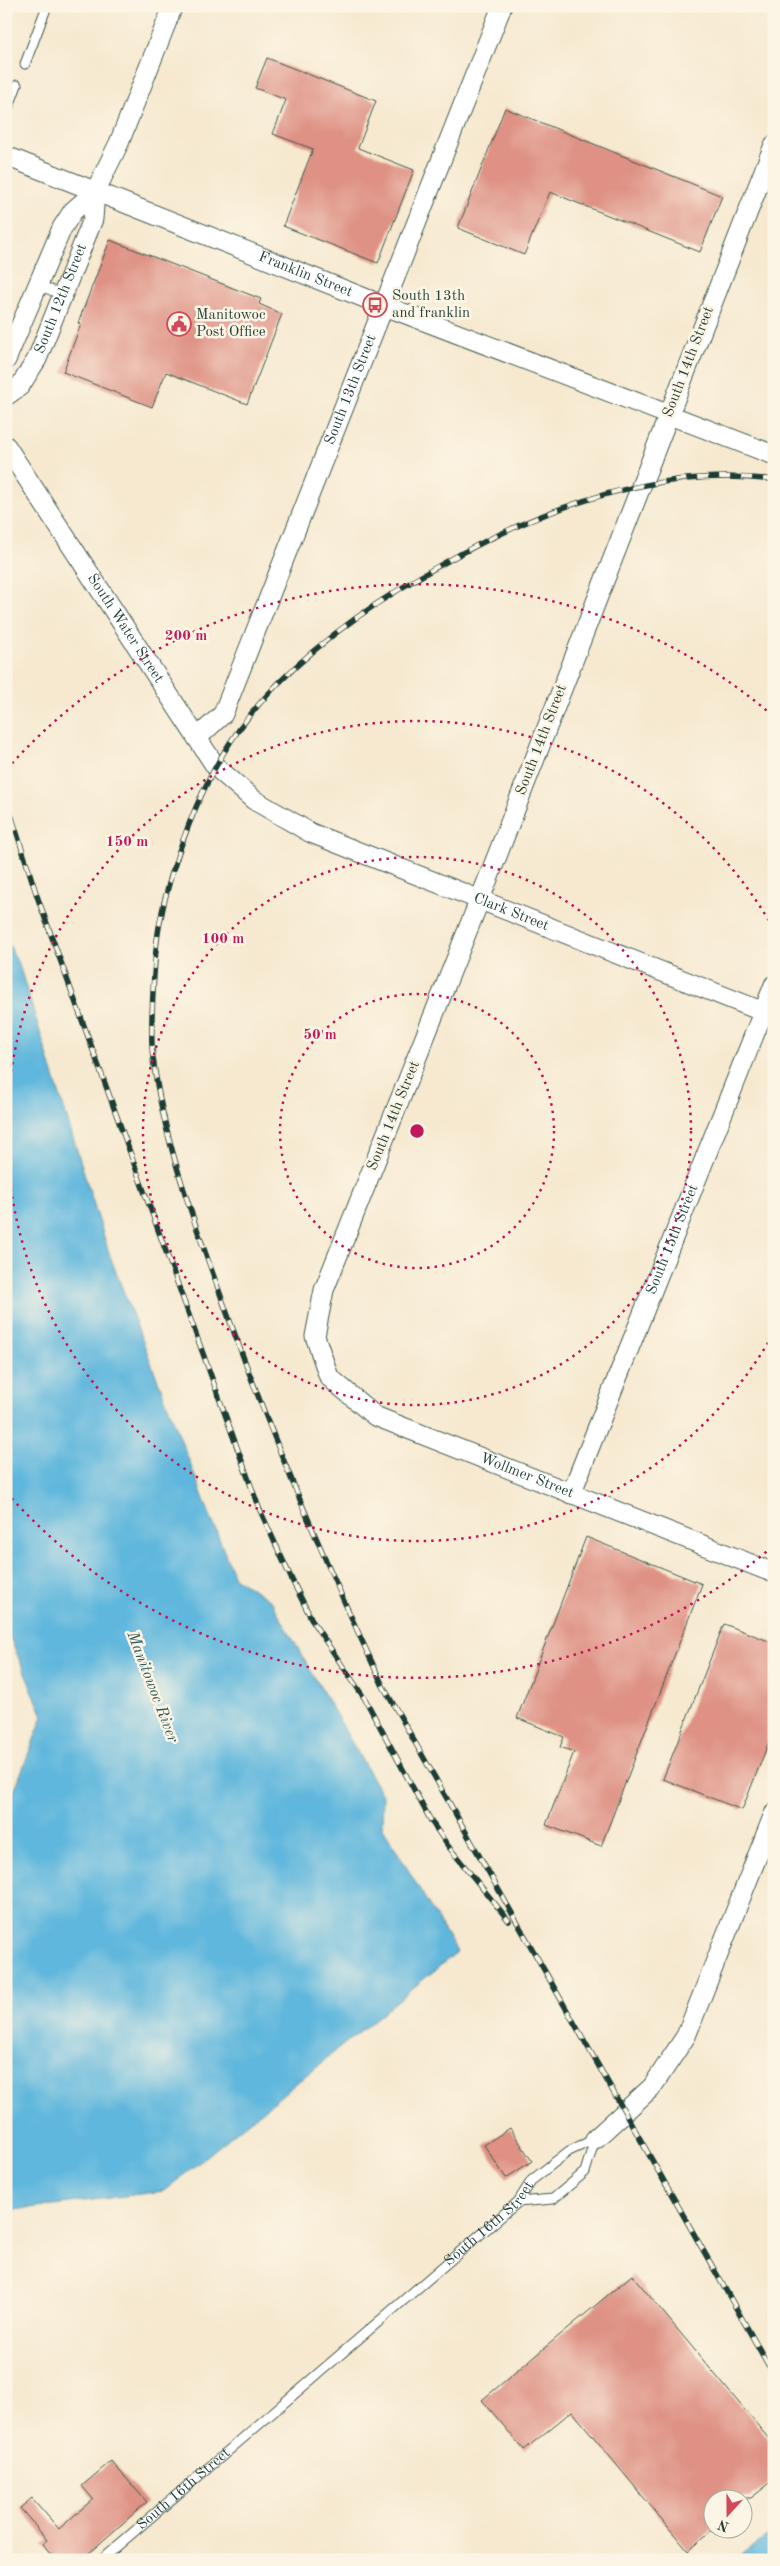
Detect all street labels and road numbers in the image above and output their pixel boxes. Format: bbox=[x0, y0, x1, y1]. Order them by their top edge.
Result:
street label: South 12th Street bbox=[32, 242, 90, 356]
street label: Franklin Street bbox=[256, 249, 355, 300]
street label: South 14th Street bbox=[661, 305, 717, 419]
street label: South 13th Street bbox=[322, 332, 379, 447]
street label: South Water Street bbox=[84, 571, 166, 686]
street label: South 14th Street bbox=[514, 683, 570, 797]
street label: Clark Street bbox=[471, 891, 551, 934]
street label: South 14th Street bbox=[365, 1059, 423, 1173]
street label: South 15th Street bbox=[644, 1182, 701, 1297]
street label: Wollmer Street bbox=[478, 1451, 576, 1501]
street label: South 16th Street bbox=[442, 2179, 537, 2269]
street label: South 16th Street bbox=[134, 2445, 233, 2533]

